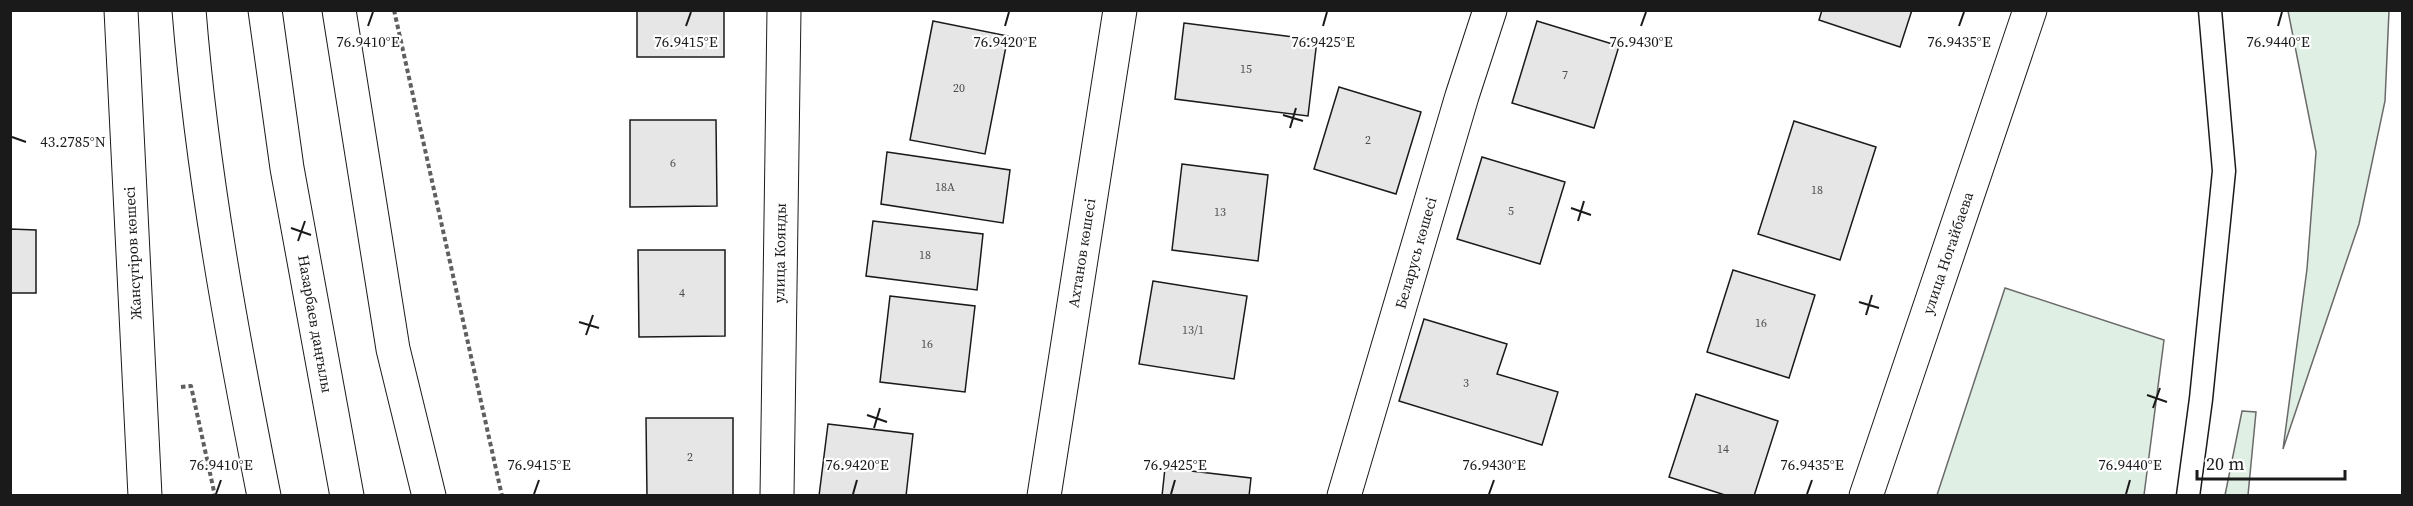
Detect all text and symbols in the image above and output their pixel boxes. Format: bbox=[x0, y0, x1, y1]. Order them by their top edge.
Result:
text: 76.9410°E bbox=[336, 31, 400, 52]
text: 76.9415°E bbox=[654, 31, 718, 52]
text: 76.9420°E bbox=[973, 31, 1037, 52]
text: 76.9425°E bbox=[1291, 31, 1355, 52]
text: 76.9430°E bbox=[1609, 31, 1673, 52]
text: 76.9435°E bbox=[1927, 31, 1991, 52]
text: 76.9440°E bbox=[2246, 31, 2310, 52]
house number: 15 bbox=[1240, 61, 1252, 77]
house number: 7 bbox=[1562, 67, 1568, 83]
house number: 20 bbox=[953, 80, 965, 96]
text: 43.2785°N bbox=[40, 131, 106, 152]
house number: 2 bbox=[1365, 132, 1371, 148]
house number: 6 bbox=[670, 155, 676, 171]
house number: 18А bbox=[935, 179, 955, 195]
house number: 18 bbox=[1811, 182, 1823, 198]
street label: Жансүгіров көшесі bbox=[119, 186, 146, 320]
street label: улица Ногайбаева bbox=[1917, 189, 1978, 317]
street label: Беларусь көшесі bbox=[1390, 195, 1442, 311]
street label: Ахтанов көшесі bbox=[1063, 197, 1101, 309]
street label: улица Коянды bbox=[768, 203, 791, 303]
house number: 5 bbox=[1508, 203, 1514, 219]
house number: 13 bbox=[1214, 204, 1226, 220]
house number: 18 bbox=[919, 247, 931, 263]
street label: Назарбаев даңғылы bbox=[293, 253, 338, 395]
house number: 4 bbox=[679, 285, 685, 301]
house number: 16 bbox=[1755, 315, 1767, 331]
house number: 13/1 bbox=[1182, 322, 1204, 338]
house number: 16 bbox=[921, 336, 933, 352]
house number: 3 bbox=[1463, 375, 1469, 391]
house number: 14 bbox=[1717, 441, 1729, 457]
scale bar bbox=[2197, 443, 2346, 481]
house number: 2 bbox=[687, 449, 693, 465]
text: 20 m bbox=[2206, 451, 2244, 476]
text: 76.9410°E bbox=[189, 454, 253, 475]
text: 76.9415°E bbox=[507, 454, 571, 475]
text: 76.9420°E bbox=[825, 454, 889, 475]
text: 76.9425°E bbox=[1143, 454, 1207, 475]
text: 76.9430°E bbox=[1462, 454, 1526, 475]
text: 76.9435°E bbox=[1780, 454, 1844, 475]
text: 76.9440°E bbox=[2098, 454, 2162, 475]

